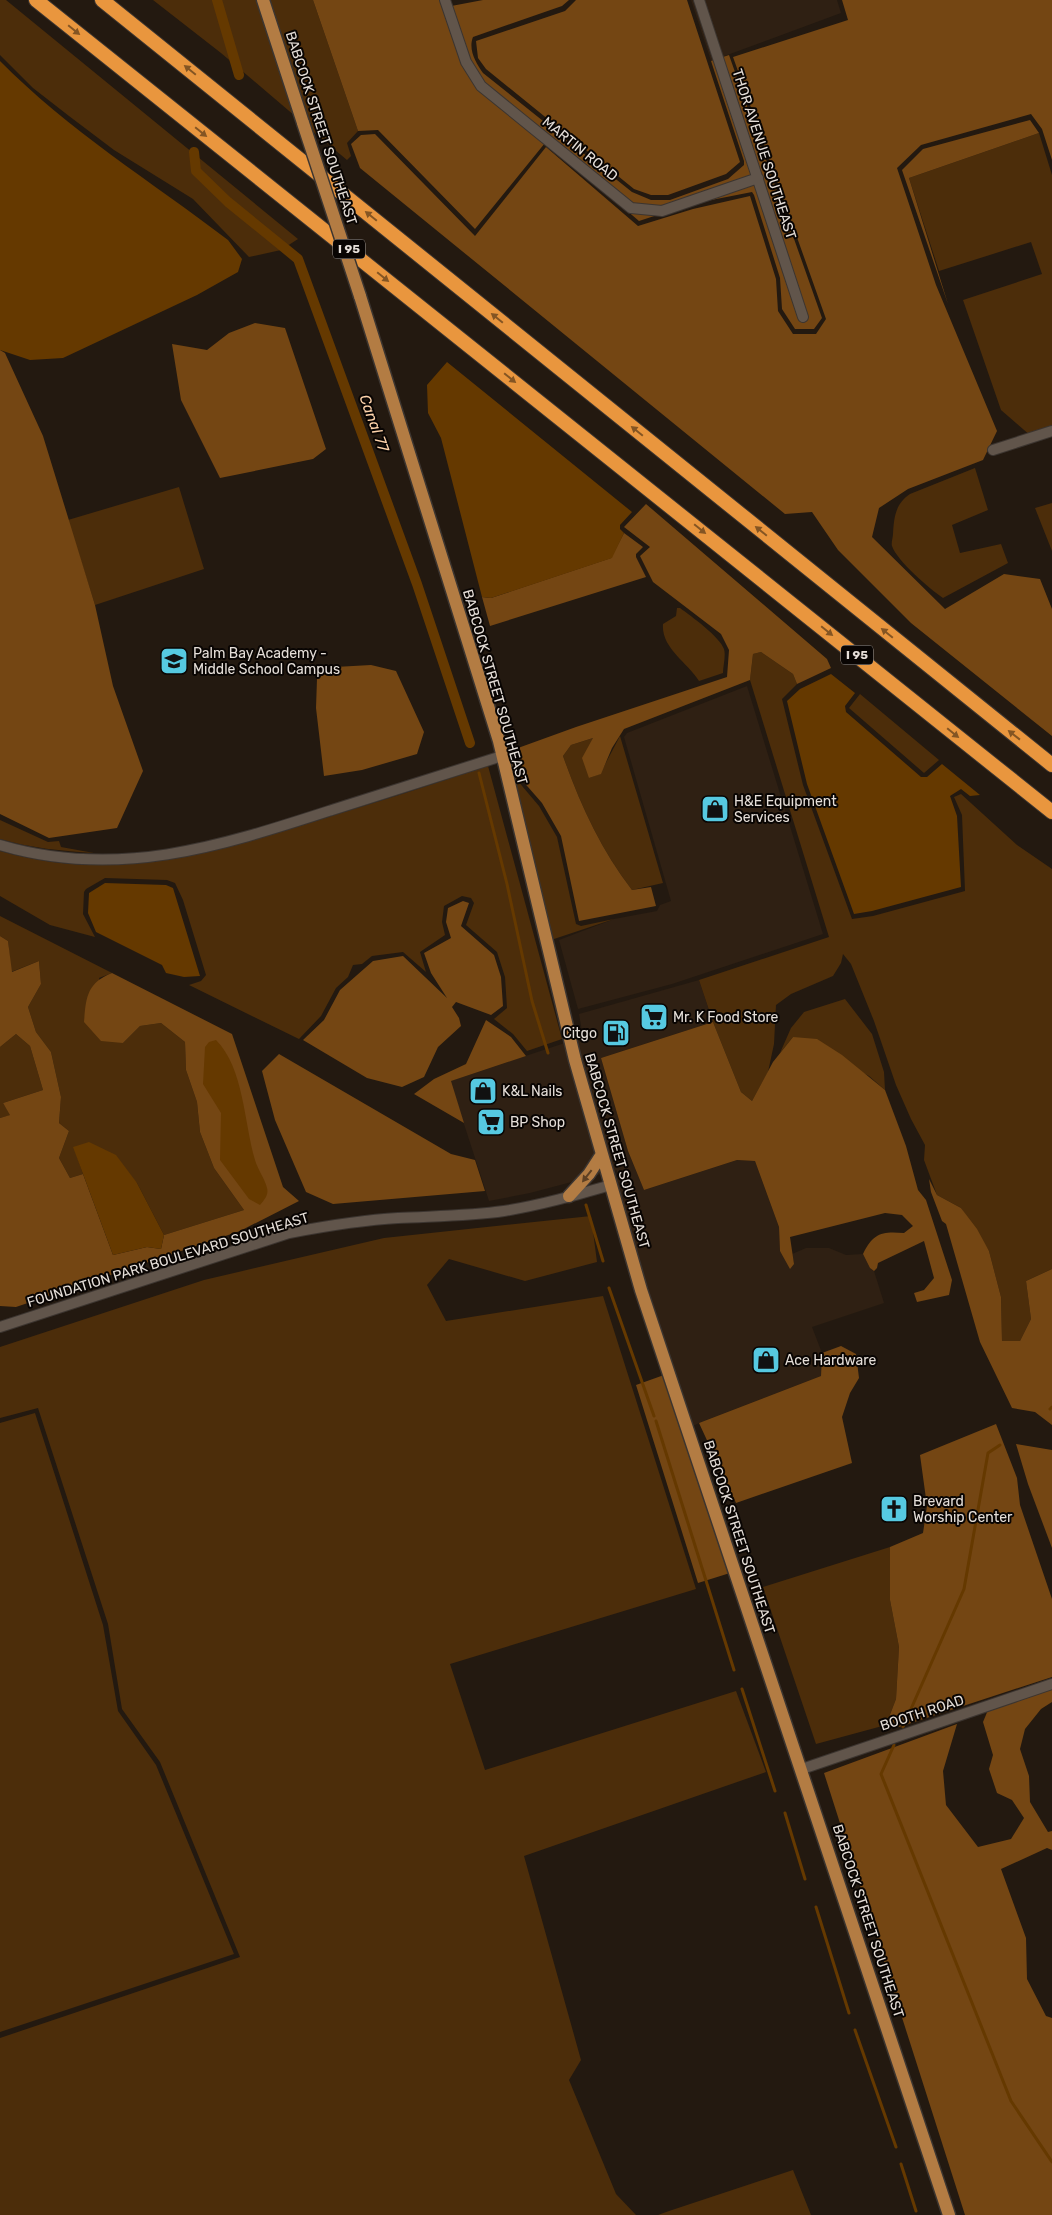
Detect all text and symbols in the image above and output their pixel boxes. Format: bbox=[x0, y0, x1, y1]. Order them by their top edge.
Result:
one-way arrow bbox=[68, 25, 81, 36]
street label: BABCOCK STREET SOUTHEAST bbox=[282, 29, 360, 227]
one-way arrow bbox=[183, 65, 196, 76]
street label: THOR AVENUE SOUTHEAST bbox=[728, 67, 800, 241]
street label: MARTIN ROAD bbox=[539, 113, 621, 185]
one-way arrow bbox=[195, 126, 208, 137]
one-way arrow bbox=[364, 211, 377, 222]
road number: I 95 bbox=[333, 240, 365, 258]
one-way arrow bbox=[376, 271, 389, 282]
one-way arrow bbox=[491, 312, 504, 323]
one-way arrow bbox=[503, 373, 517, 383]
water label: Canal 77 bbox=[355, 392, 393, 455]
one-way arrow bbox=[631, 425, 644, 436]
one-way arrow bbox=[693, 524, 706, 535]
one-way arrow bbox=[755, 525, 768, 536]
street label: BABCOCK STREET SOUTHEAST bbox=[459, 587, 531, 787]
one-way arrow bbox=[820, 625, 833, 636]
one-way arrow bbox=[881, 627, 894, 638]
place label: Palm Bay Academy - Middle School Campus bbox=[193, 645, 340, 678]
school or university icon: Palm Bay Academy - Middle School Campus bbox=[159, 646, 189, 676]
road number: I 95 bbox=[841, 646, 873, 664]
one-way arrow bbox=[947, 727, 960, 738]
one-way arrow bbox=[1008, 729, 1021, 740]
place label: H&E Equipment Services bbox=[734, 793, 837, 826]
shop icon: H&E Equipment Services bbox=[700, 794, 730, 824]
supermarket icon: Mr. K Food Store bbox=[639, 1002, 669, 1032]
place label: Mr. K Food Store bbox=[673, 1009, 779, 1026]
fuel station icon: Citgo bbox=[601, 1018, 631, 1048]
place label: Citgo bbox=[562, 1025, 597, 1042]
street label: BABCOCK STREET SOUTHEAST bbox=[581, 1051, 653, 1251]
shop icon: K&L Nails bbox=[468, 1076, 498, 1106]
place label: K&L Nails bbox=[502, 1083, 562, 1100]
supermarket icon: BP Shop bbox=[476, 1107, 506, 1137]
place label: BP Shop bbox=[510, 1114, 565, 1131]
one-way arrow bbox=[581, 1169, 592, 1182]
street label: FOUNDATION PARK BOULEVARD SOUTHEAST bbox=[25, 1209, 311, 1311]
shop icon: Ace Hardware bbox=[751, 1345, 781, 1375]
place label: Ace Hardware bbox=[785, 1352, 876, 1369]
street label: BABCOCK STREET SOUTHEAST bbox=[700, 1438, 778, 1636]
place label: Brevard Worship Center bbox=[913, 1493, 1013, 1526]
church icon: Brevard Worship Center bbox=[879, 1494, 909, 1524]
street label: BOOTH ROAD bbox=[878, 1691, 966, 1735]
street label: BABCOCK STREET SOUTHEAST bbox=[829, 1822, 907, 2020]

